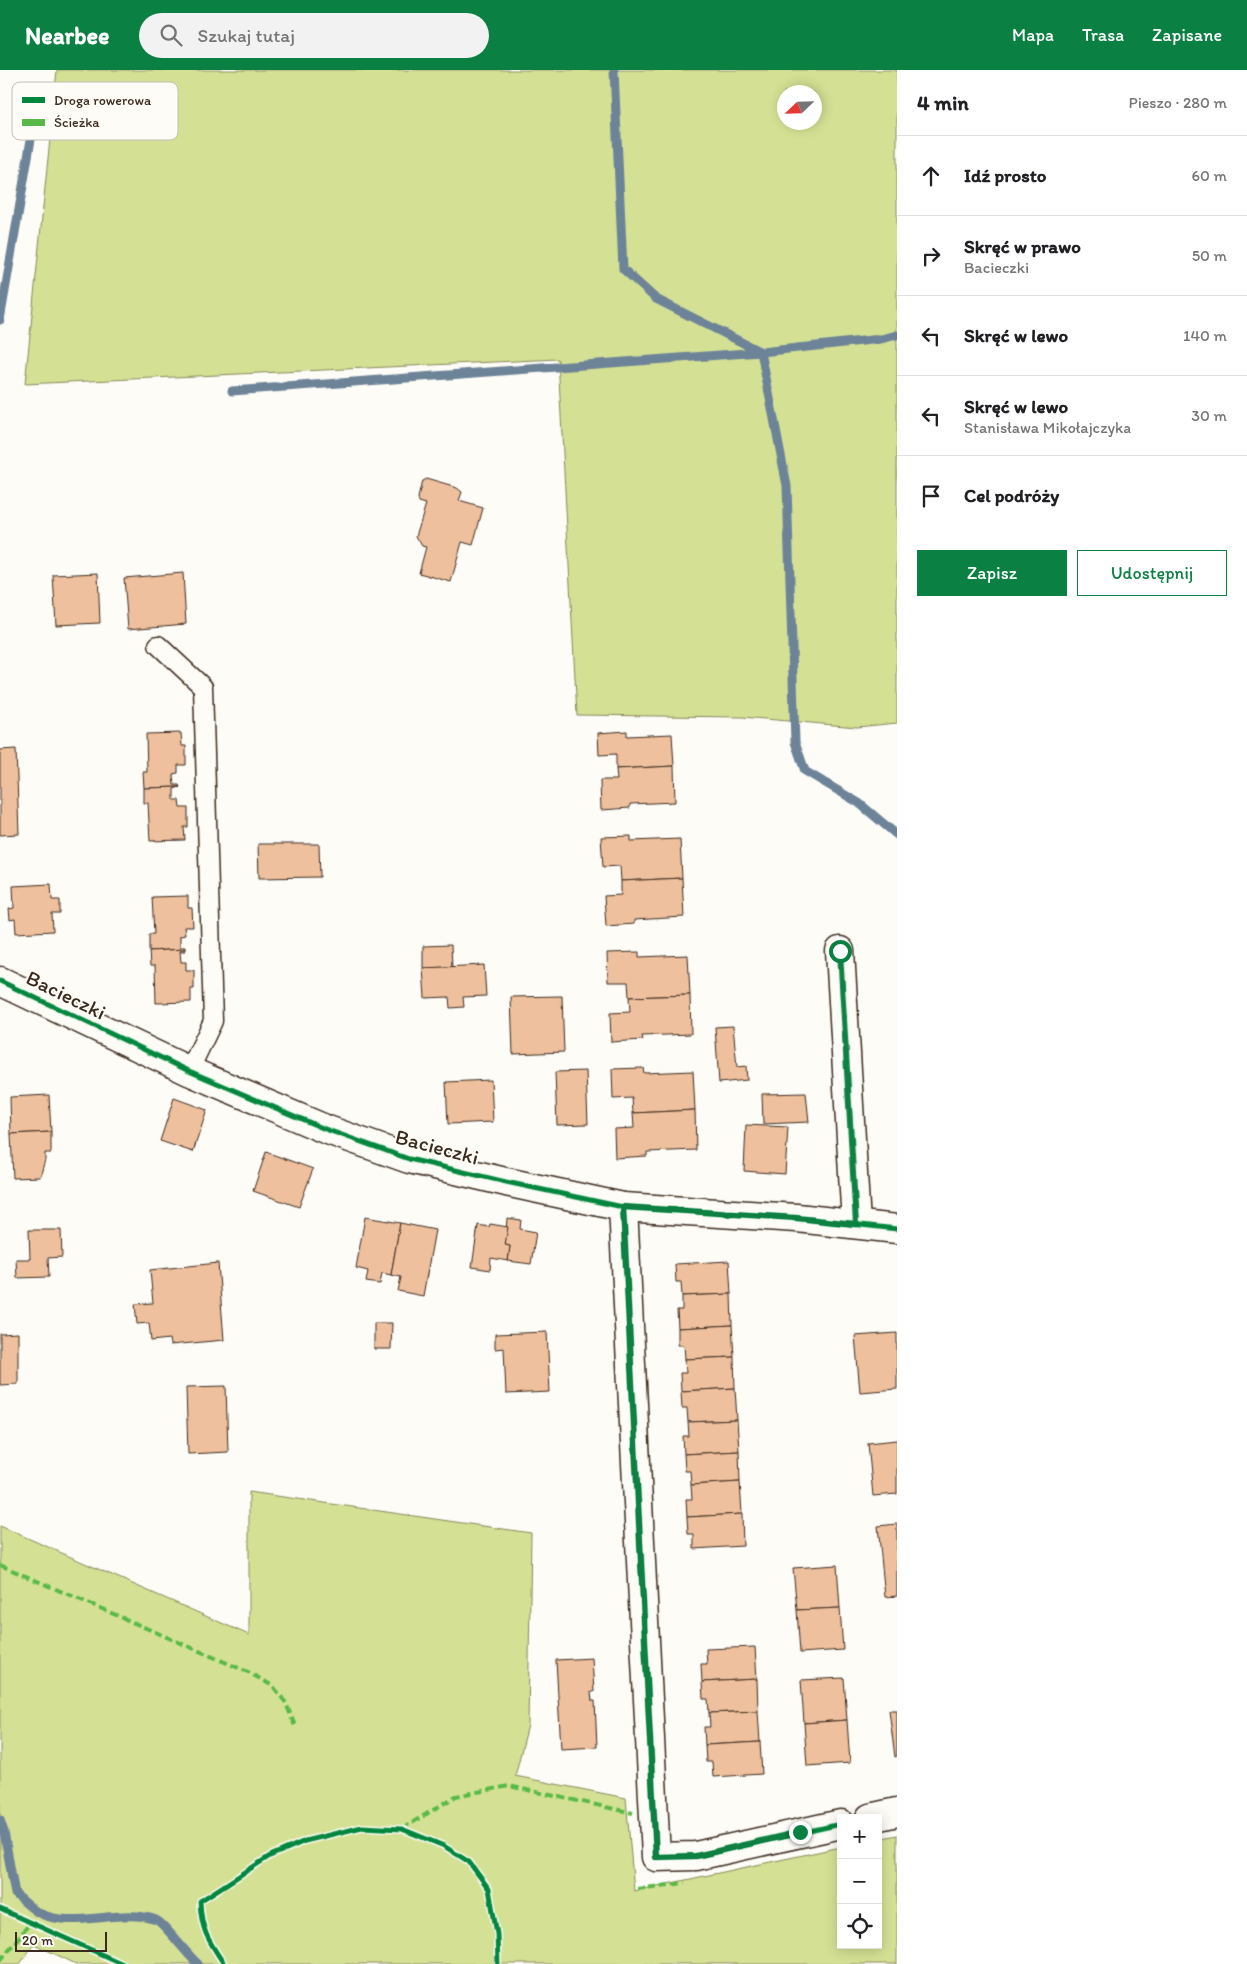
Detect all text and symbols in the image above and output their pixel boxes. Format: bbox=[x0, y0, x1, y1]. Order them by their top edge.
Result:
search box bbox=[139, 13, 489, 58]
text: Nearbee bbox=[25, 21, 109, 50]
icon: search bbox=[157, 21, 185, 49]
text: Szukaj tutaj bbox=[197, 24, 295, 47]
text: Mapa bbox=[1012, 24, 1054, 46]
text: Trasa bbox=[1082, 24, 1124, 46]
text: Zapisane bbox=[1152, 24, 1222, 46]
legend bbox=[12, 82, 178, 140]
north arrow bbox=[777, 85, 822, 130]
text: 4 min bbox=[917, 90, 969, 115]
text: Droga rowerowa bbox=[54, 92, 152, 109]
text: Pieszo · 280 m bbox=[1129, 93, 1227, 112]
text: Ścieżka bbox=[54, 114, 100, 131]
icon: ahead bbox=[917, 162, 945, 190]
text: Idź prosto bbox=[964, 164, 1047, 187]
text: 60 m bbox=[1192, 166, 1227, 185]
text: Skręć w prawo bbox=[964, 235, 1081, 258]
icon: right bbox=[917, 242, 945, 270]
text: 50 m bbox=[1192, 246, 1227, 265]
text: Bacieczki bbox=[964, 258, 1029, 277]
icon: left bbox=[917, 322, 945, 350]
text: Skręć w lewo bbox=[964, 324, 1068, 347]
text: 140 m bbox=[1183, 326, 1227, 345]
text: Skręć w lewo bbox=[964, 395, 1068, 418]
icon: left bbox=[917, 402, 945, 430]
text: 30 m bbox=[1191, 406, 1227, 425]
text: Stanisława Mikołajczyka bbox=[964, 418, 1131, 437]
icon: arrive bbox=[917, 482, 945, 510]
text: Cel podróży bbox=[964, 484, 1059, 507]
button: Zapisz bbox=[917, 550, 1067, 596]
button: Udostępnij bbox=[1077, 550, 1227, 596]
route start bbox=[829, 940, 852, 963]
street label: Bacieczki bbox=[22, 965, 110, 1025]
street label: Bacieczki bbox=[393, 1123, 482, 1170]
map controls bbox=[837, 1814, 882, 1949]
button: + bbox=[837, 1814, 882, 1859]
route end bbox=[789, 1821, 812, 1844]
button: − bbox=[837, 1859, 882, 1904]
button: locate bbox=[837, 1904, 882, 1949]
scale bar bbox=[15, 1929, 108, 1952]
text: 20 m bbox=[22, 1932, 53, 1949]

